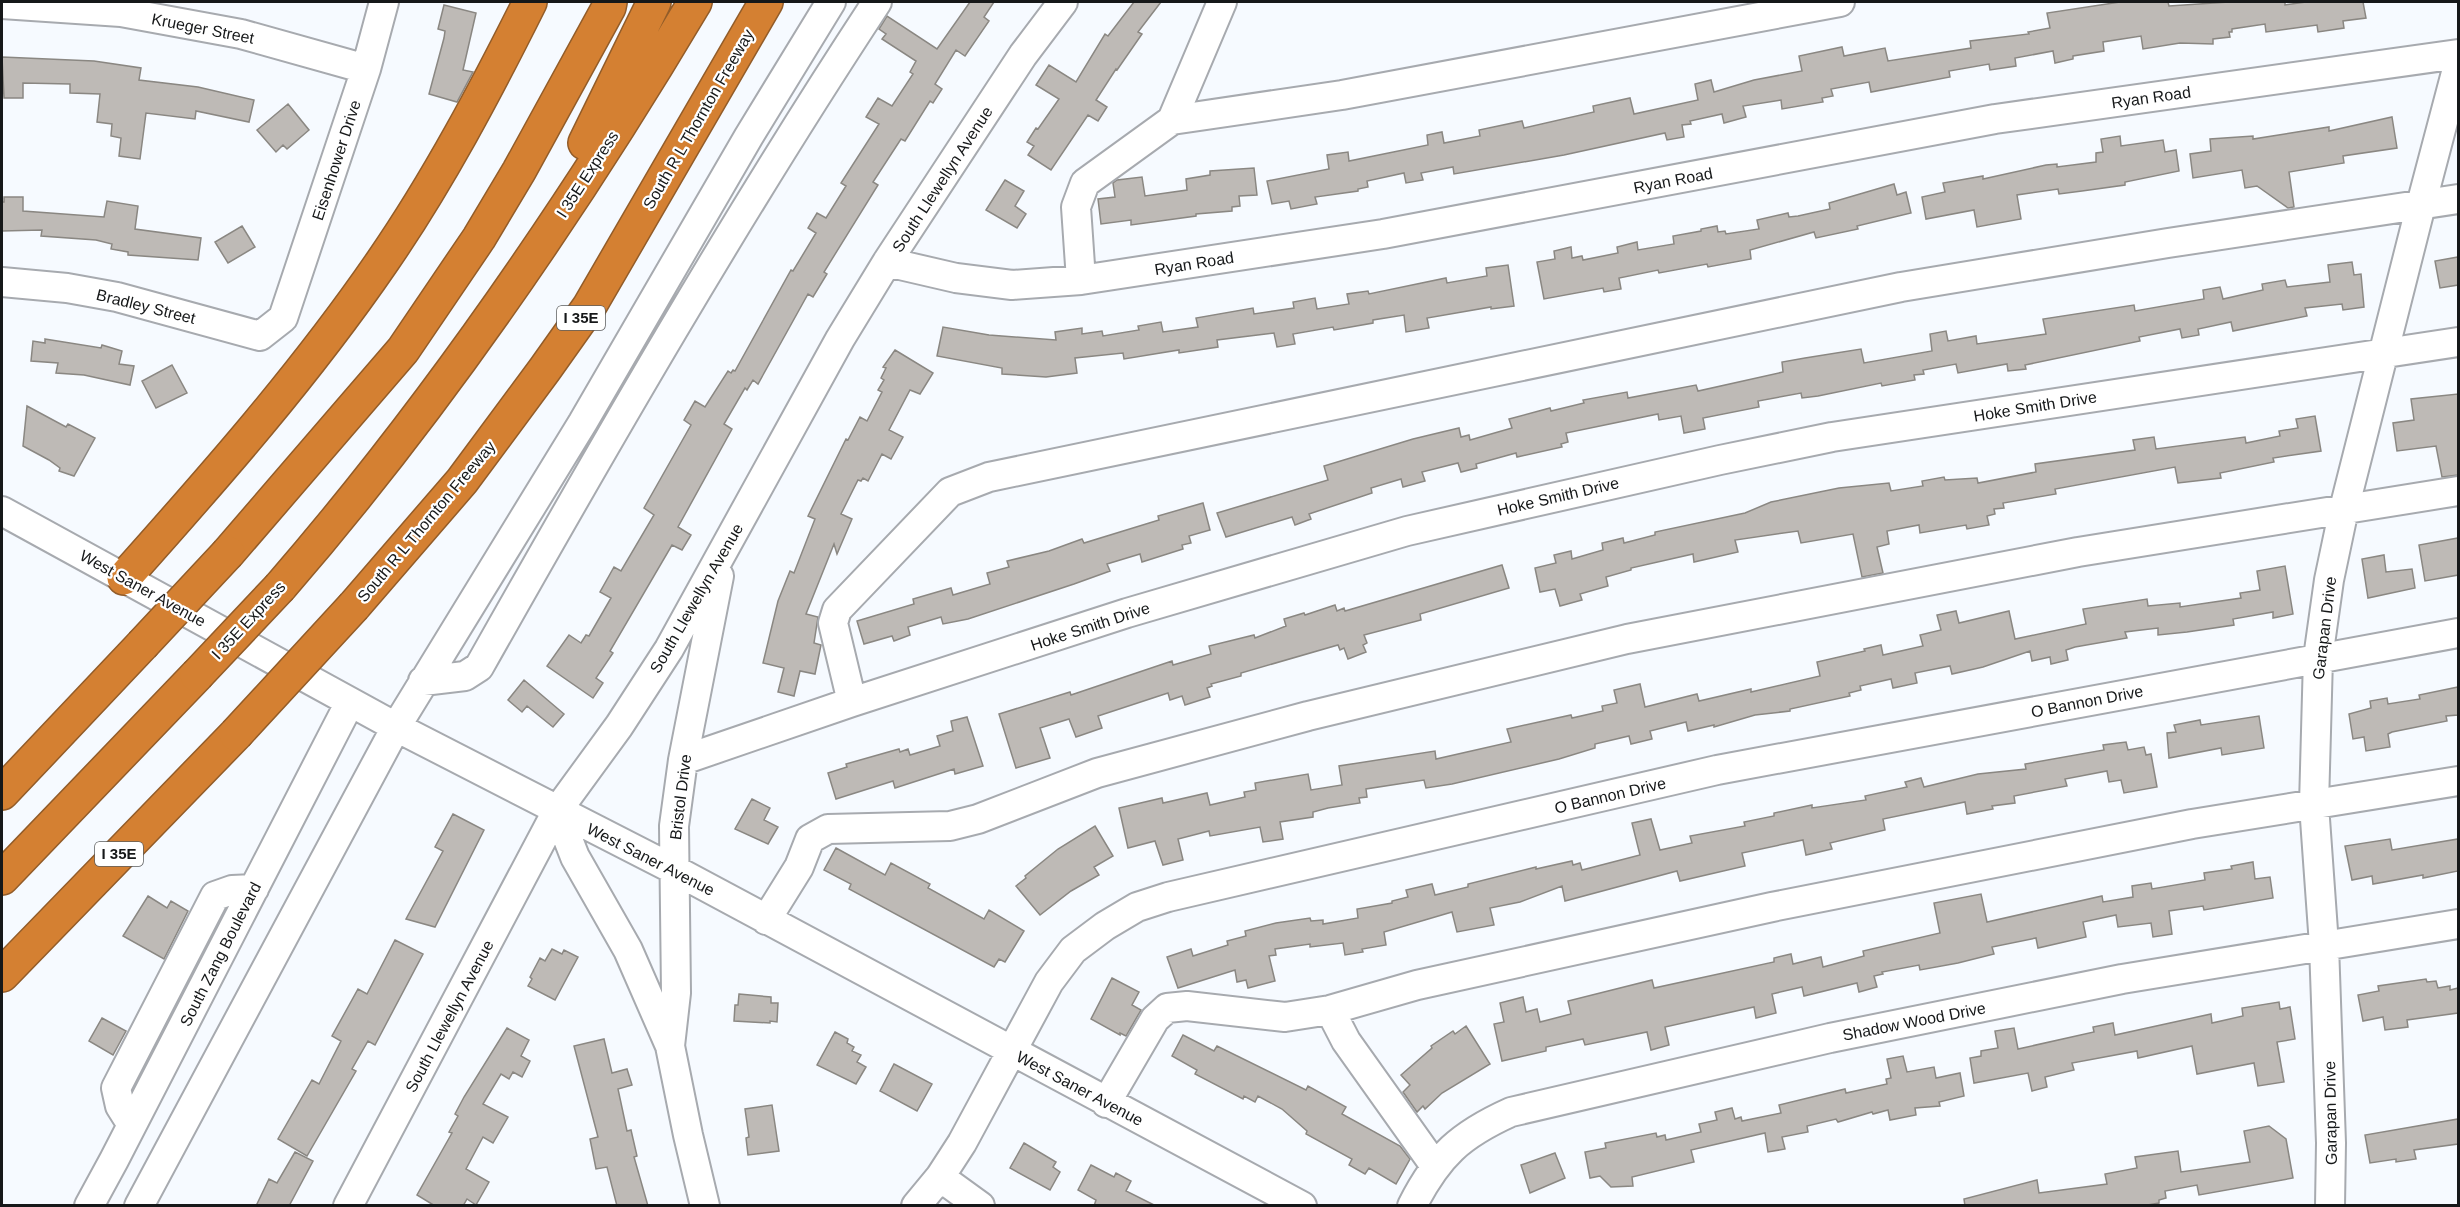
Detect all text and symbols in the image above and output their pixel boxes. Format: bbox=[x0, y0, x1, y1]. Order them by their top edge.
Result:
street label: Krueger Street bbox=[150, 10, 256, 47]
street label: South R L Thornton Freeway bbox=[640, 26, 757, 212]
street label: Ryan Road bbox=[2110, 84, 2192, 111]
street label: Eisenhower Drive bbox=[309, 98, 364, 222]
street label: South Llewellyn Avenue bbox=[889, 103, 996, 255]
street label: I 35E Express bbox=[553, 128, 622, 221]
street label: Ryan Road bbox=[1632, 165, 1714, 196]
street label: Ryan Road bbox=[1153, 249, 1235, 278]
street label: Bradley Street bbox=[95, 286, 198, 327]
road number: I 35E bbox=[557, 306, 605, 330]
street label: Hoke Smith Drive bbox=[1972, 388, 2098, 425]
street label: South R L Thornton Freeway bbox=[354, 438, 499, 605]
street label: Hoke Smith Drive bbox=[1496, 474, 1621, 519]
street label: South Llewellyn Avenue bbox=[647, 520, 746, 676]
street label: West Saner Avenue bbox=[77, 547, 209, 630]
street label: Garapan Drive bbox=[2310, 575, 2339, 681]
street label: I 35E Express bbox=[208, 578, 289, 663]
street label: Hoke Smith Drive bbox=[1028, 599, 1152, 654]
street label: O Bannon Drive bbox=[2030, 682, 2145, 721]
street label: Bristol Drive bbox=[667, 753, 694, 841]
street label: O Bannon Drive bbox=[1553, 774, 1668, 817]
street label: West Saner Avenue bbox=[584, 820, 717, 899]
road number: I 35E bbox=[95, 842, 143, 866]
street label: South Zang Boulevard bbox=[177, 879, 264, 1029]
street label: South Llewellyn Avenue bbox=[402, 937, 497, 1095]
street label: Shadow Wood Drive bbox=[1841, 999, 1987, 1044]
street label: West Saner Avenue bbox=[1014, 1048, 1146, 1129]
street label: Garapan Drive bbox=[2321, 1061, 2340, 1165]

